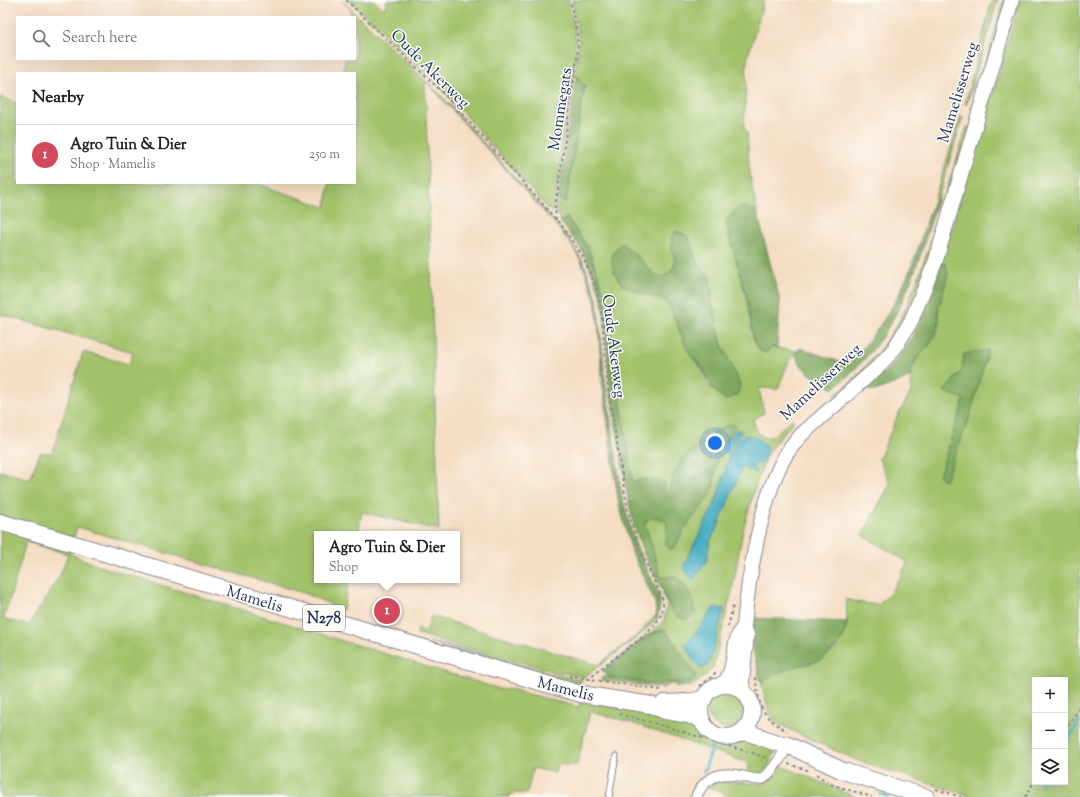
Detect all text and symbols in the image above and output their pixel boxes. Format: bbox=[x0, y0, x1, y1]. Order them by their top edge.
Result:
search box bbox=[16, 16, 356, 60]
street label: Oude Akerweg bbox=[384, 25, 474, 115]
icon: search bbox=[30, 27, 52, 49]
text: Search here bbox=[62, 28, 137, 49]
street label: Mamelisserweg bbox=[933, 39, 986, 146]
street label: Mommegats bbox=[544, 66, 579, 153]
text: Nearby bbox=[32, 86, 84, 110]
text: Agro Tuin & Dier bbox=[70, 135, 187, 156]
text: 1 bbox=[43, 146, 47, 164]
text: 250 m bbox=[309, 146, 340, 164]
text: Shop · Mamelis bbox=[70, 156, 155, 174]
street label: Oude Akerweg bbox=[595, 293, 630, 400]
street label: Mamelisserweg bbox=[776, 339, 868, 427]
your location bbox=[705, 433, 725, 453]
popup bbox=[314, 531, 460, 583]
text: Agro Tuin & Dier bbox=[329, 538, 445, 559]
text: Shop bbox=[329, 559, 358, 577]
street label: Mamelis bbox=[223, 581, 285, 620]
pin: 1 bbox=[374, 596, 400, 626]
road number: N278 bbox=[303, 605, 345, 631]
street label: Mamelis bbox=[535, 672, 596, 709]
map controls bbox=[1032, 677, 1068, 785]
button: + bbox=[1032, 677, 1068, 713]
button: − bbox=[1032, 713, 1068, 749]
button: layers bbox=[1032, 749, 1068, 785]

